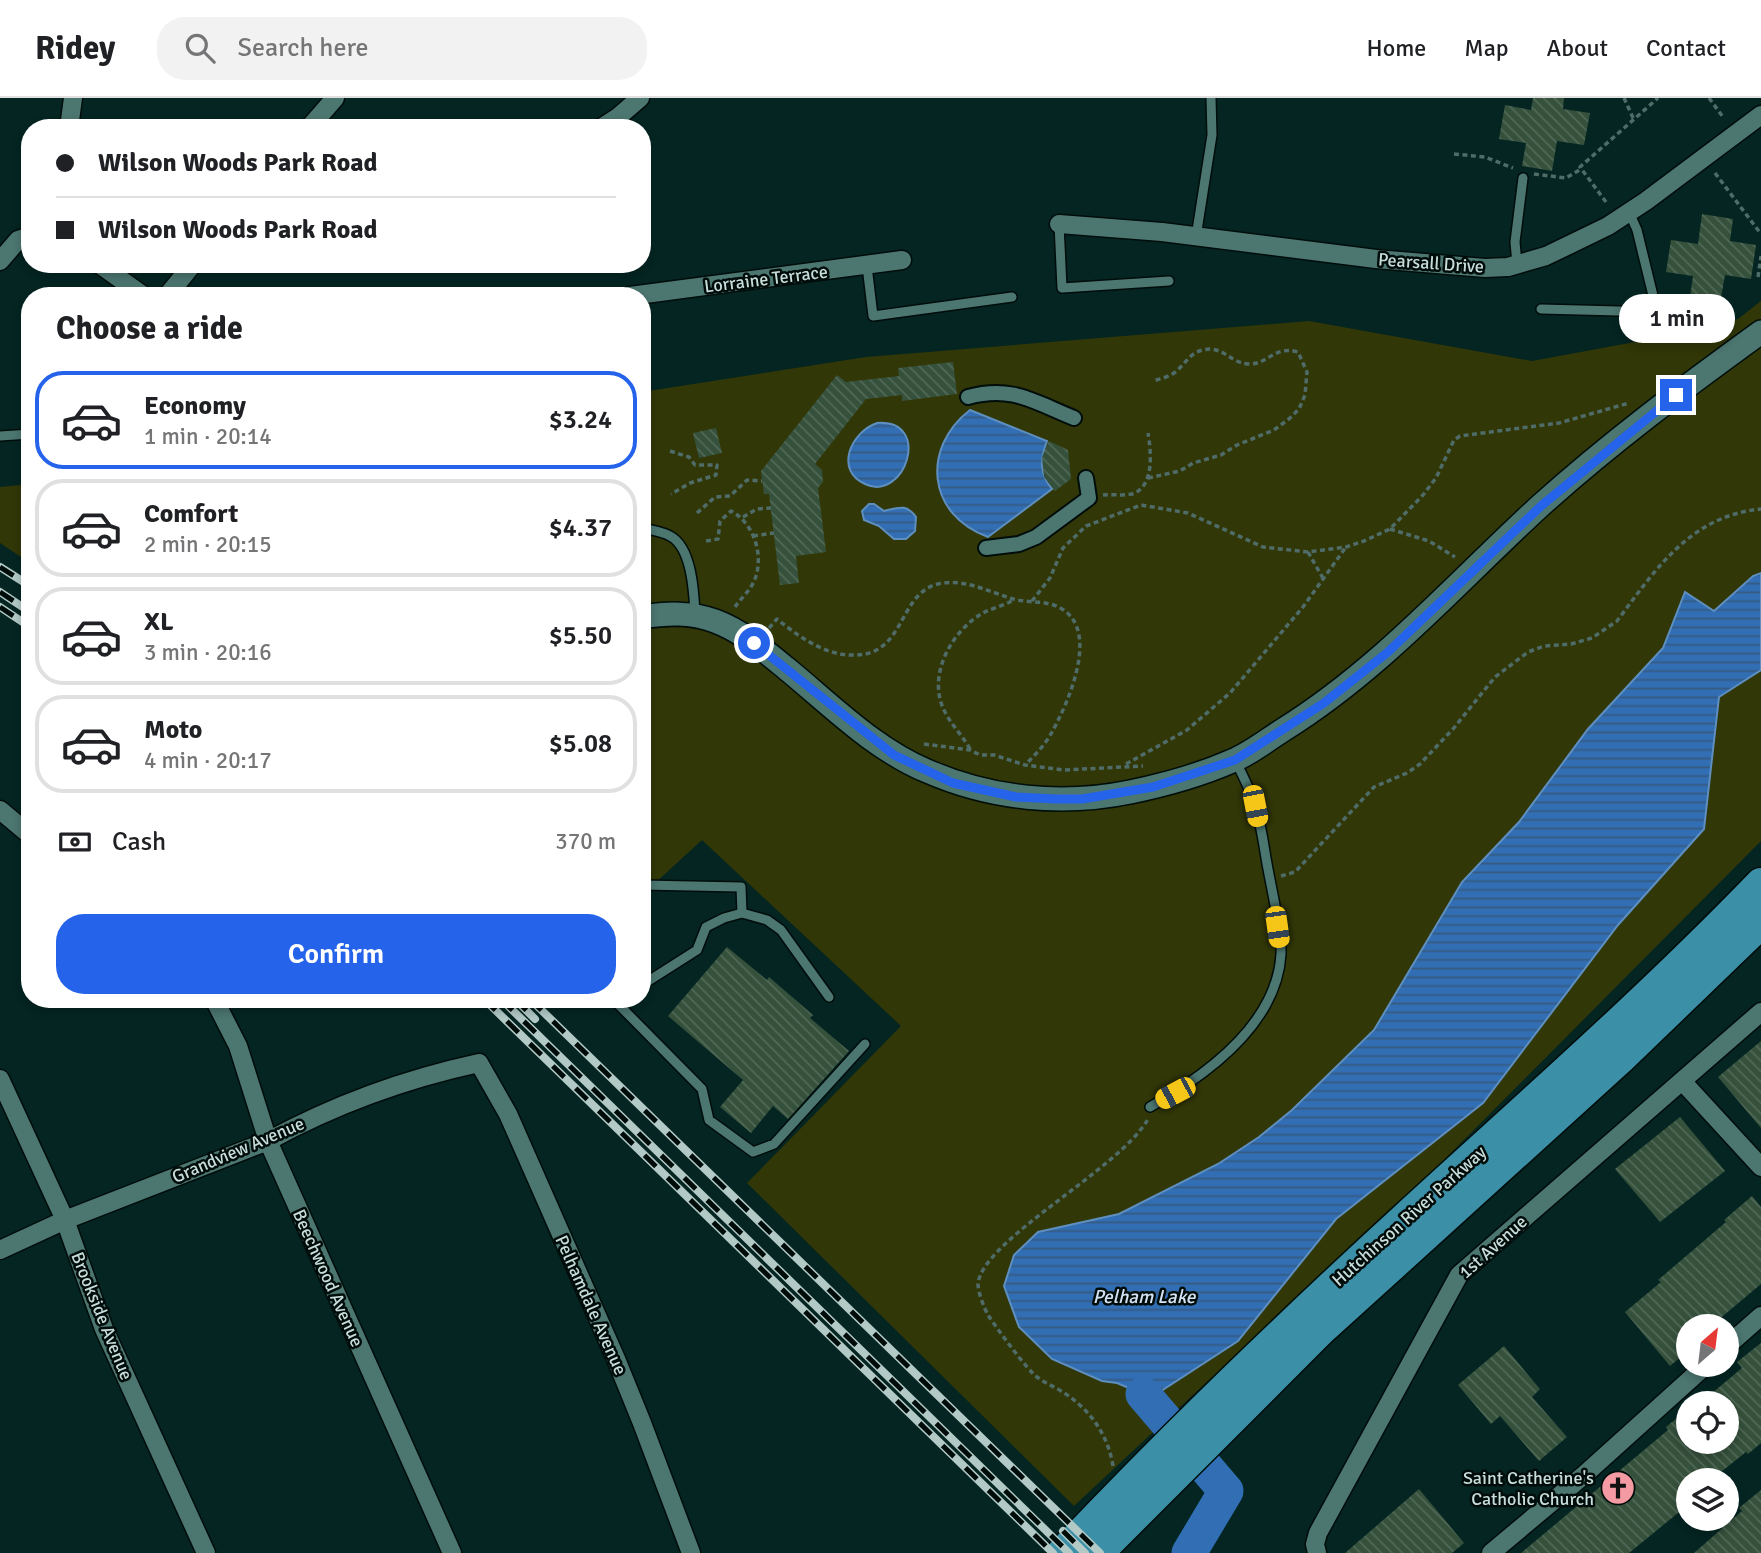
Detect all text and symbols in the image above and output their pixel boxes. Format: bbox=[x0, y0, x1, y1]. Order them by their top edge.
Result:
search box bbox=[157, 17, 647, 80]
text: Ridey bbox=[35, 28, 115, 69]
icon: search bbox=[181, 29, 219, 67]
text: Search here bbox=[237, 32, 369, 64]
text: Home bbox=[1366, 33, 1426, 63]
text: Map bbox=[1464, 33, 1509, 63]
text: About bbox=[1547, 33, 1608, 63]
text: Contact bbox=[1646, 33, 1726, 63]
text: Wilson Woods Park Road bbox=[98, 147, 377, 179]
text: Wilson Woods Park Road bbox=[98, 214, 377, 246]
street label: Pearsall Drive bbox=[1377, 248, 1485, 278]
street label: Lorraine Terrace bbox=[703, 261, 829, 297]
callout: 1 min bbox=[1618, 294, 1734, 342]
text: 1 min bbox=[1649, 304, 1705, 333]
text: Choose a ride bbox=[56, 309, 243, 348]
route end bbox=[1660, 379, 1692, 411]
icon: car bbox=[60, 389, 123, 452]
text: Economy bbox=[144, 390, 246, 422]
text: $3.24 bbox=[549, 404, 612, 436]
text: 1 min · 20:14 bbox=[144, 422, 272, 451]
icon: car bbox=[60, 497, 123, 560]
text: Comfort bbox=[144, 498, 238, 530]
text: $4.37 bbox=[549, 512, 612, 544]
text: 2 min · 20:15 bbox=[144, 530, 272, 559]
icon: car bbox=[60, 605, 123, 668]
text: XL bbox=[144, 606, 174, 638]
text: $5.50 bbox=[549, 620, 612, 652]
route start bbox=[738, 627, 770, 659]
text: 3 min · 20:16 bbox=[144, 638, 272, 667]
icon: car bbox=[60, 713, 123, 776]
text: Moto bbox=[144, 714, 202, 746]
text: $5.08 bbox=[549, 728, 612, 760]
text: 4 min · 20:17 bbox=[144, 746, 272, 775]
car bbox=[1241, 783, 1270, 829]
icon: cash bbox=[56, 823, 94, 861]
text: Cash bbox=[112, 826, 166, 858]
text: 370 m bbox=[555, 827, 616, 856]
car bbox=[1264, 905, 1291, 949]
button: Confirm bbox=[56, 914, 616, 994]
car bbox=[1152, 1074, 1199, 1112]
street label: Grandview Avenue bbox=[169, 1112, 307, 1188]
street label: Hutchinson River Parkway bbox=[1327, 1141, 1491, 1291]
street label: Beechwood Avenue bbox=[288, 1206, 368, 1350]
street label: 1st Avenue bbox=[1454, 1211, 1532, 1283]
street label: Pelhamdale Avenue bbox=[550, 1232, 632, 1378]
street label: Brookside Avenue bbox=[66, 1249, 138, 1383]
water label: Pelham Lake bbox=[1093, 1285, 1197, 1309]
north arrow bbox=[1676, 1314, 1740, 1377]
map controls bbox=[1676, 1314, 1739, 1531]
button: locate bbox=[1676, 1391, 1739, 1454]
place label: Saint Catherine's Catholic Church bbox=[1463, 1467, 1594, 1510]
button: layers bbox=[1676, 1468, 1739, 1531]
church icon: Saint Catherine's Catholic Church bbox=[1599, 1469, 1637, 1507]

